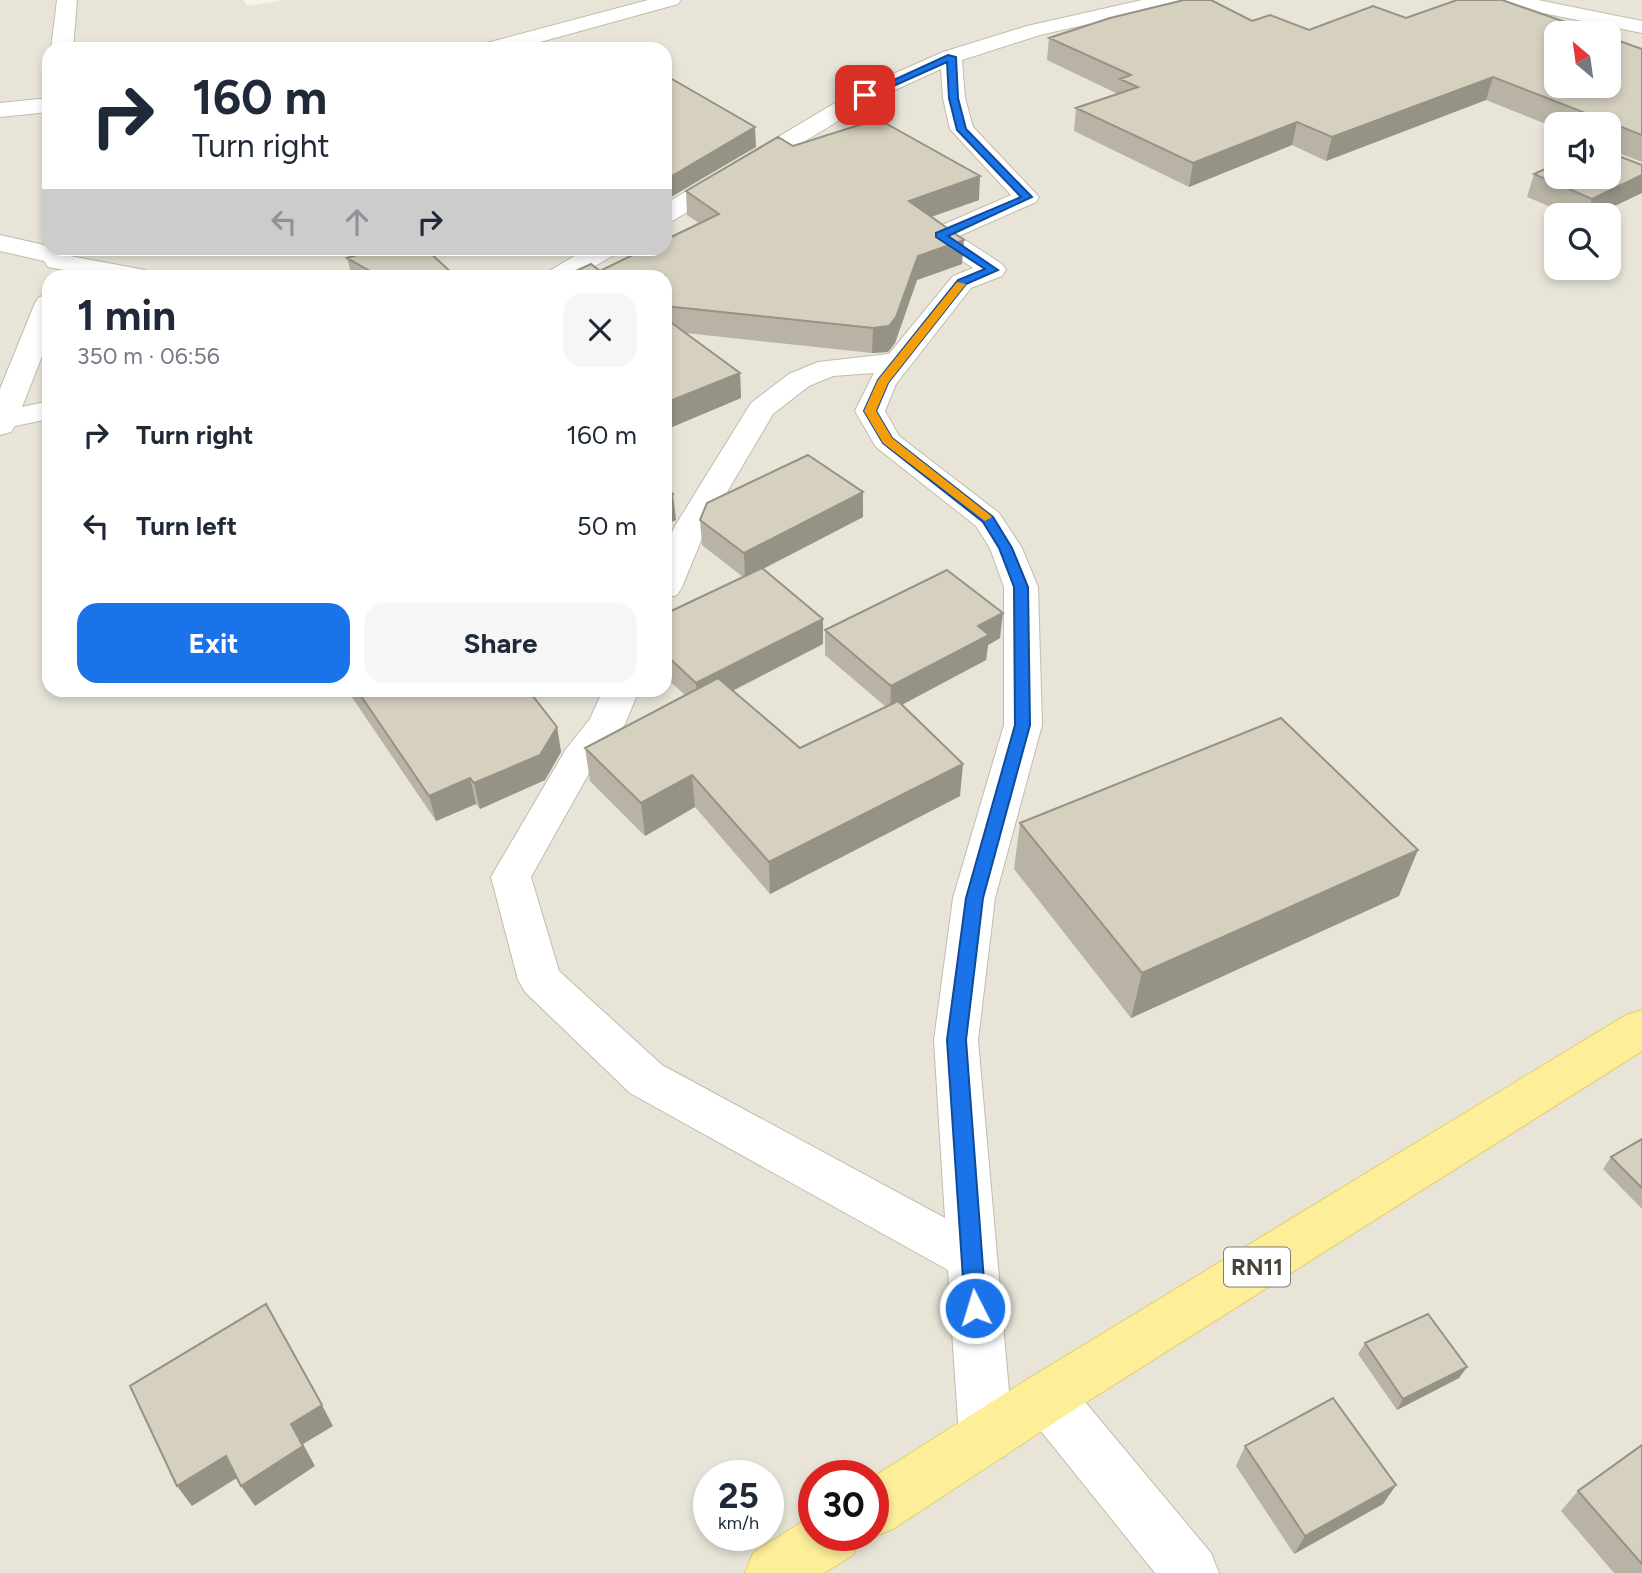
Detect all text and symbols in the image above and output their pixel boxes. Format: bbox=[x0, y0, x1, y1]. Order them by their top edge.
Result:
north arrow bbox=[1544, 21, 1620, 98]
map controls bbox=[1544, 21, 1621, 280]
pin bbox=[835, 65, 895, 125]
text: 160 m bbox=[192, 67, 327, 126]
icon: right bbox=[77, 70, 168, 161]
icon: arrive bbox=[846, 76, 884, 114]
button: sound bbox=[1544, 112, 1621, 189]
text: Turn right bbox=[192, 127, 330, 165]
icon: left bbox=[265, 203, 303, 241]
icon: ahead bbox=[338, 203, 376, 241]
icon: right bbox=[411, 203, 449, 241]
button: search bbox=[1544, 203, 1621, 280]
text: 1 min bbox=[77, 290, 176, 341]
button: close bbox=[563, 293, 637, 367]
text: 350 m · 06:56 bbox=[77, 342, 220, 370]
icon: right bbox=[77, 416, 115, 454]
text: Turn right bbox=[136, 419, 253, 451]
text: 160 m bbox=[566, 419, 637, 451]
icon: left bbox=[77, 507, 115, 545]
text: Turn left bbox=[136, 510, 237, 542]
text: 50 m bbox=[577, 510, 637, 542]
button: Exit bbox=[77, 603, 350, 683]
button: Share bbox=[364, 603, 637, 683]
road number: RN11 bbox=[1224, 1248, 1290, 1286]
position arrow bbox=[938, 1271, 1012, 1345]
speed limit sign: 30 bbox=[798, 1460, 889, 1551]
text: 25 bbox=[718, 1475, 759, 1517]
text: km/h bbox=[718, 1512, 759, 1534]

